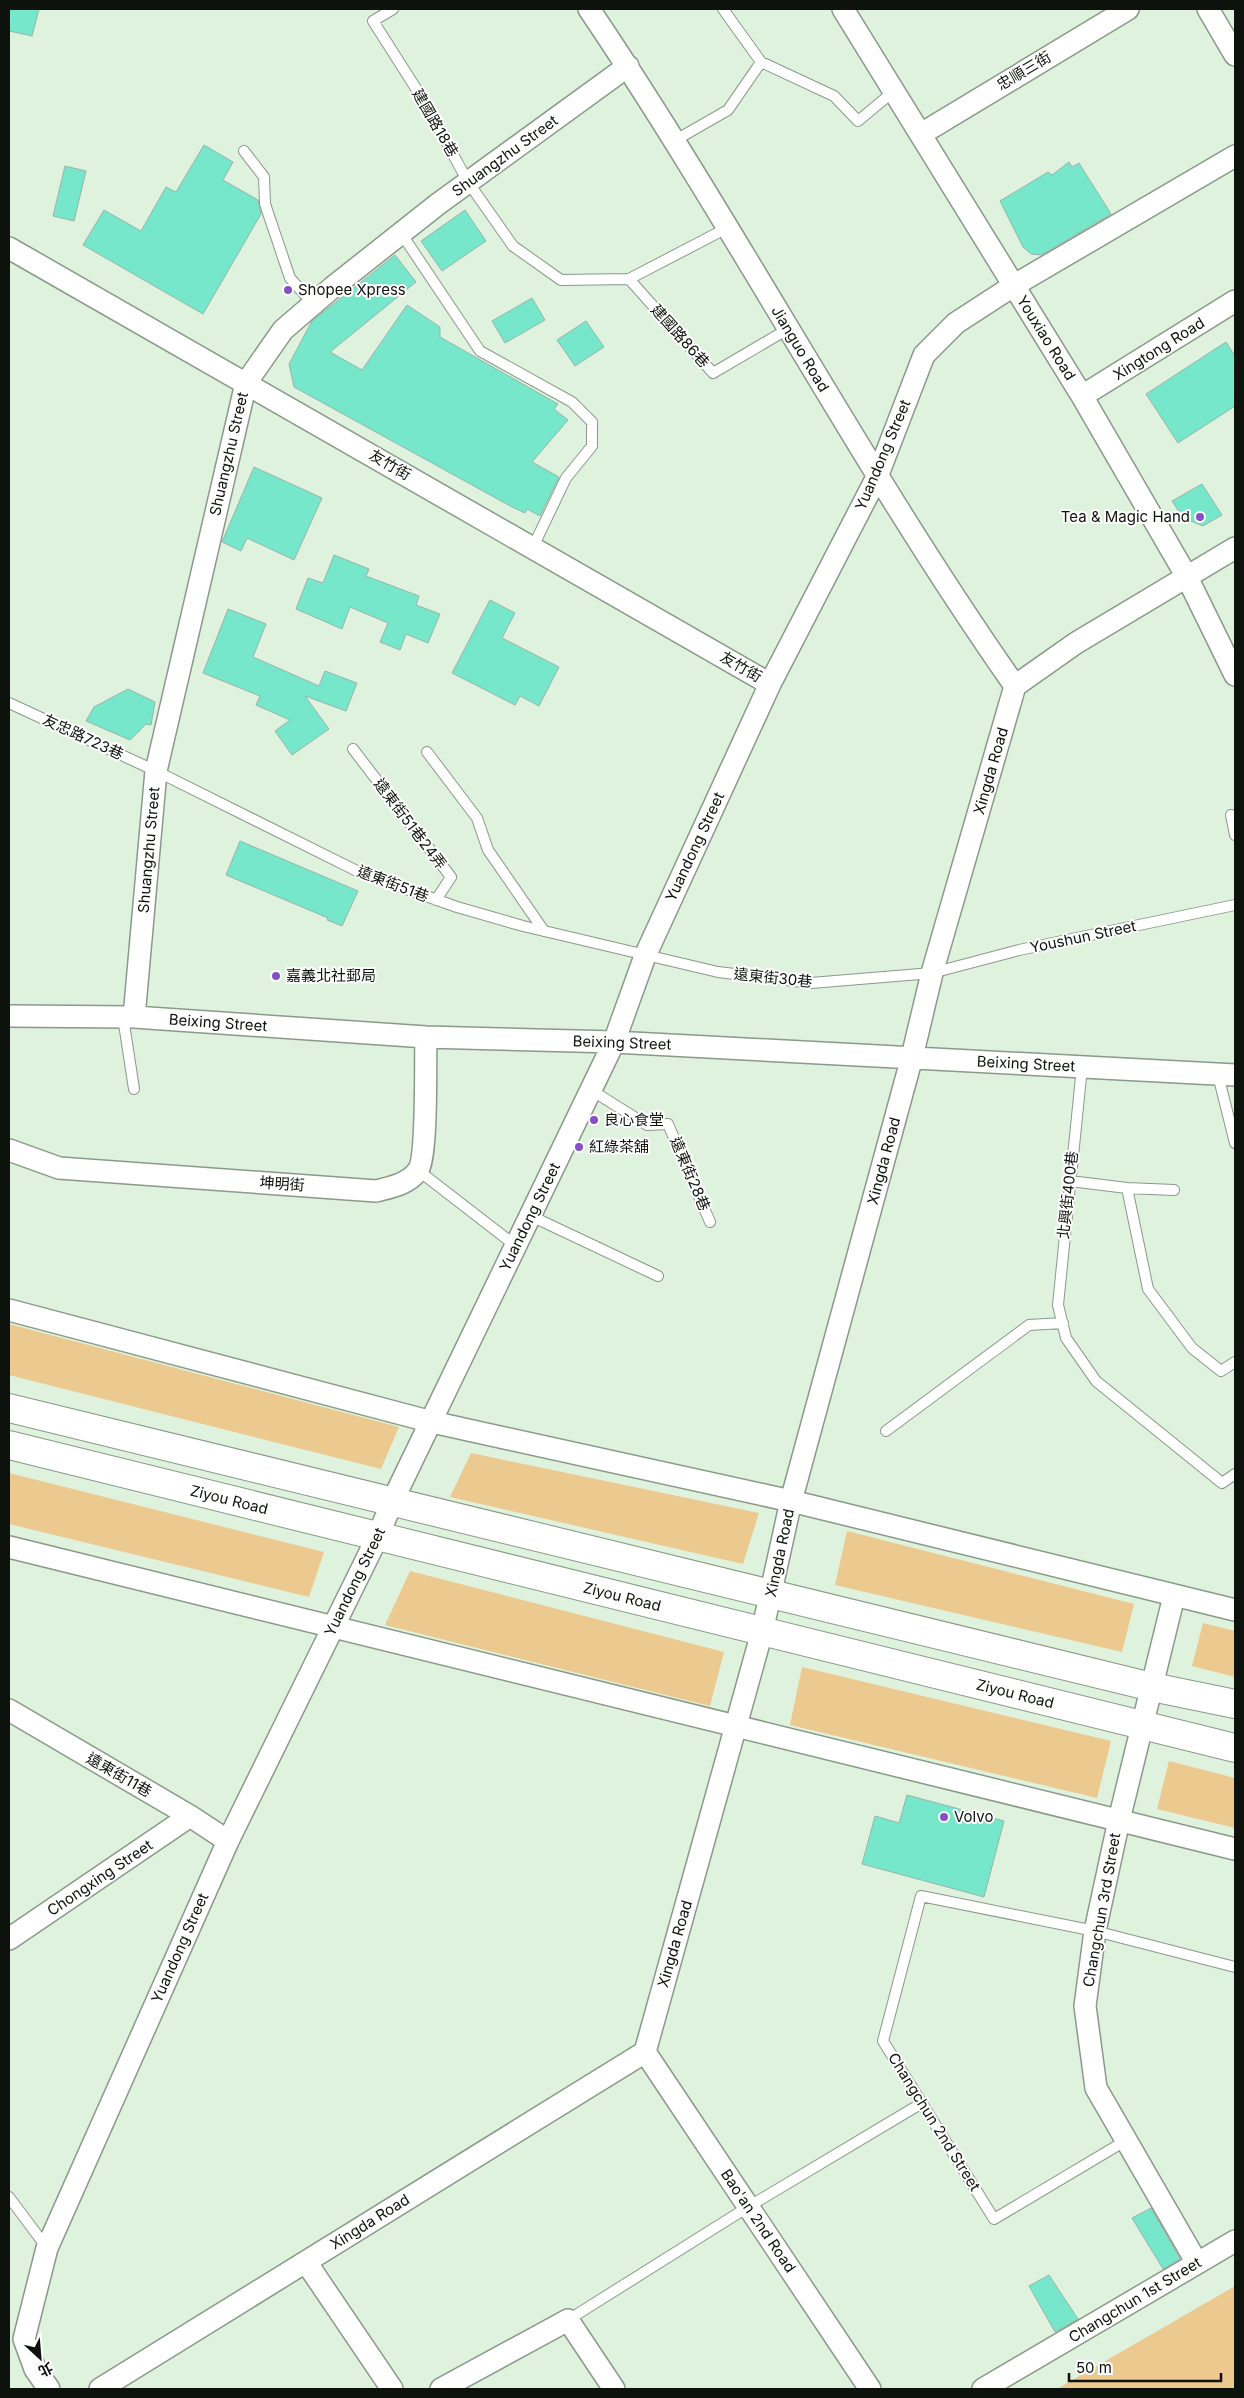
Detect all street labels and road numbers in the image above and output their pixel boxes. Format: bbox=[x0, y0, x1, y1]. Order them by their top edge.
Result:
street label: 忠順三街 bbox=[993, 47, 1054, 94]
street label: 建國路18巷 bbox=[408, 85, 463, 160]
street label: Shuangzhu Street bbox=[448, 111, 561, 200]
street label: Youxiao Road bbox=[1013, 292, 1080, 384]
street label: 建國路86巷 bbox=[647, 300, 714, 371]
street label: Jianguo Road bbox=[767, 302, 834, 395]
street label: Xingtong Road bbox=[1110, 313, 1208, 384]
street label: Shuangzhu Street bbox=[205, 390, 252, 518]
street label: Yuandong Street bbox=[851, 396, 914, 513]
street label: 友竹街 bbox=[366, 445, 414, 484]
street label: 友竹街 bbox=[717, 647, 765, 686]
street label: 友忠路723巷 bbox=[40, 710, 127, 764]
street label: Xingda Road bbox=[969, 725, 1012, 817]
street label: 遠東街51巷24弄 bbox=[370, 775, 451, 873]
street label: Shuangzhu Street bbox=[134, 786, 163, 914]
street label: Yuandong Street bbox=[661, 789, 728, 905]
street label: 遠東街51巷 bbox=[355, 861, 432, 906]
street label: Youshun Street bbox=[1028, 916, 1138, 957]
street label: 遠東街30巷 bbox=[733, 964, 813, 991]
street label: Beixing Street bbox=[168, 1010, 268, 1035]
street label: Beixing Street bbox=[572, 1031, 672, 1054]
street label: Beixing Street bbox=[976, 1051, 1076, 1076]
street label: Xingda Road bbox=[863, 1115, 904, 1207]
street label: 遠東街28巷 bbox=[666, 1134, 715, 1214]
street label: 北興街400巷 bbox=[1053, 1150, 1082, 1240]
street label: Yuandong Street bbox=[495, 1159, 564, 1274]
street label: 坤明街 bbox=[259, 1172, 305, 1195]
street label: Ziyou Road bbox=[188, 1481, 270, 1518]
street label: Xingda Road bbox=[761, 1507, 798, 1599]
street label: Yuandong Street bbox=[320, 1524, 389, 1639]
street label: Ziyou Road bbox=[581, 1578, 663, 1615]
street label: Ziyou Road bbox=[974, 1675, 1056, 1712]
street label: 遠東街11巷 bbox=[83, 1748, 155, 1801]
street label: Changchun 3rd Street bbox=[1079, 1831, 1124, 1988]
street label: Chongxing Street bbox=[43, 1835, 156, 1920]
street label: Yuandong Street bbox=[147, 1890, 212, 2006]
street label: Xingda Road bbox=[653, 1898, 696, 1990]
street label: Changchun 2nd Street bbox=[884, 2049, 985, 2194]
street label: Bao'an 2nd Road bbox=[717, 2165, 800, 2276]
street label: Xingda Road bbox=[327, 2190, 413, 2253]
street label: Changchun 1st Street bbox=[1065, 2252, 1205, 2347]

